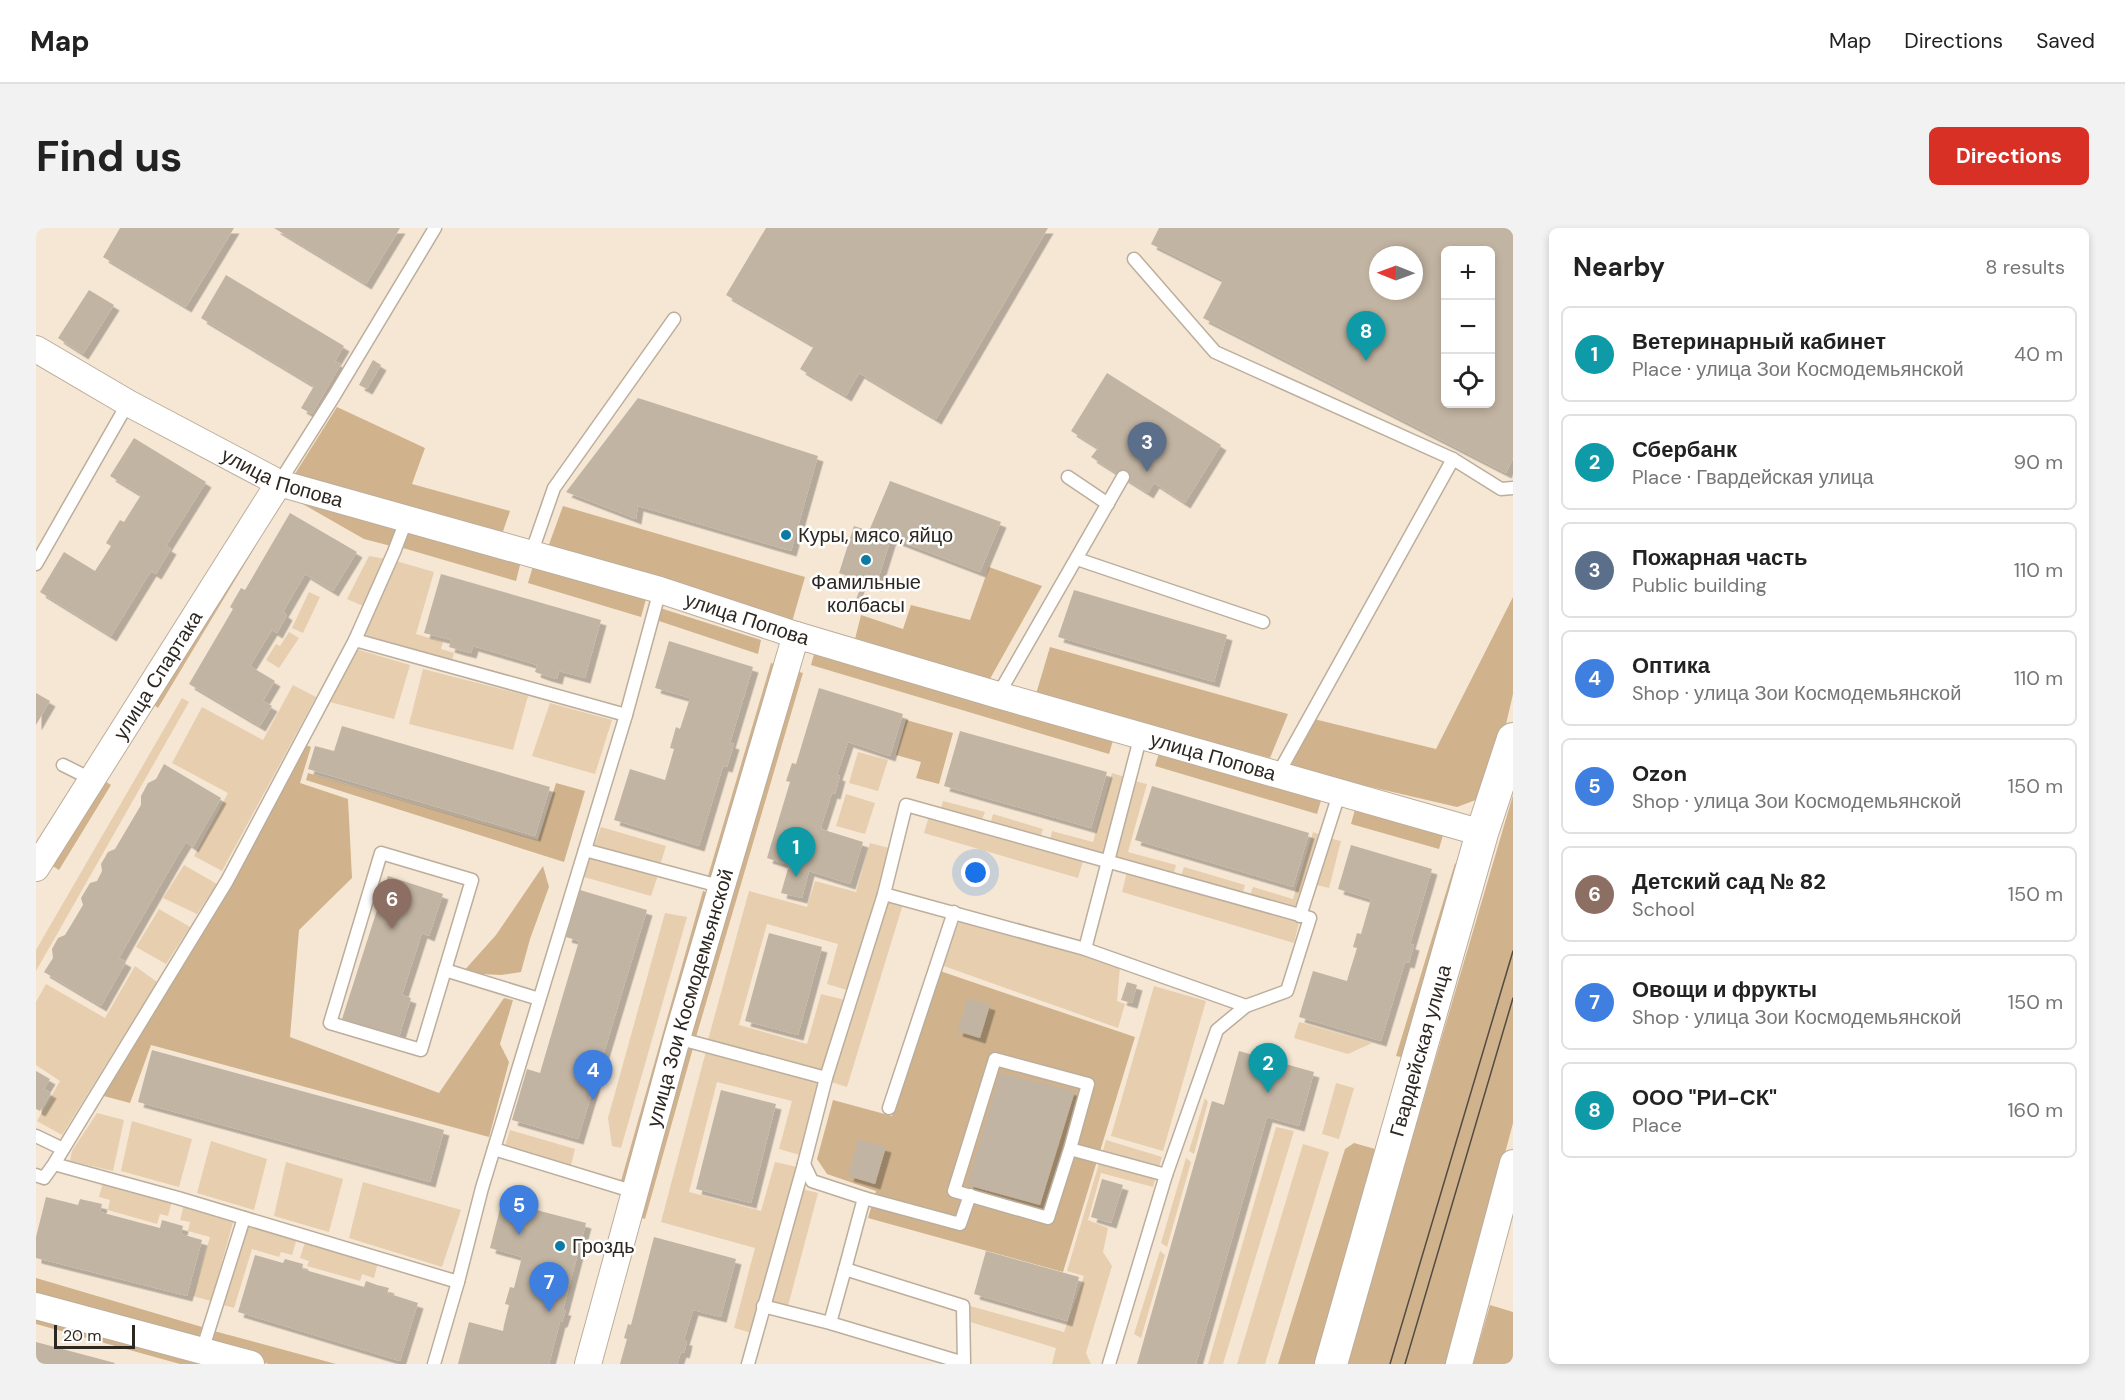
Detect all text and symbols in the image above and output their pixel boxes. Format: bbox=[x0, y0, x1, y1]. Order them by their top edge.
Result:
text: Map bbox=[30, 23, 90, 60]
text: Map bbox=[1829, 27, 1871, 55]
text: Directions bbox=[1904, 27, 2003, 55]
text: Saved bbox=[2036, 27, 2095, 55]
button: Directions bbox=[1929, 127, 2089, 185]
text: Find us bbox=[36, 129, 182, 184]
north arrow bbox=[1369, 246, 1423, 300]
map controls bbox=[1441, 246, 1495, 408]
button: + bbox=[1441, 246, 1495, 300]
text: Nearby bbox=[1573, 250, 1665, 284]
text: 8 results bbox=[1985, 254, 2065, 280]
button: − bbox=[1441, 300, 1495, 354]
pin: 8 bbox=[1346, 312, 1386, 361]
text: Ветеринарный кабинет bbox=[1632, 327, 1886, 356]
text: 1 bbox=[1591, 341, 1598, 367]
text: 40 m bbox=[2014, 341, 2063, 367]
button: locate bbox=[1441, 354, 1495, 408]
text: Place · улица Зои Космодемьянской bbox=[1632, 356, 1964, 382]
pin: 3 bbox=[1128, 422, 1166, 472]
text: Сбербанк bbox=[1632, 435, 1737, 464]
street label: улица Попова bbox=[217, 442, 347, 514]
text: 2 bbox=[1589, 449, 1600, 475]
text: 90 m bbox=[2014, 449, 2063, 475]
text: Place · Гвардейская улица bbox=[1632, 464, 1874, 490]
place label: Куры, мясо, яйцо bbox=[798, 522, 953, 548]
marker: Куры, мясо, яйцо bbox=[779, 528, 793, 542]
text: Пожарная часть bbox=[1632, 543, 1808, 572]
marker: Фамильные колбасы bbox=[859, 553, 873, 567]
text: 3 bbox=[1588, 557, 1601, 583]
text: 110 m bbox=[2014, 557, 2063, 583]
place label: Фамильные колбасы bbox=[811, 569, 921, 618]
text: Public building bbox=[1632, 572, 1767, 598]
street label: улица Попова bbox=[682, 586, 813, 651]
street label: улица Спартака bbox=[107, 605, 209, 745]
text: Оптика bbox=[1632, 651, 1710, 680]
text: 4 bbox=[1588, 665, 1601, 691]
text: 110 m bbox=[2014, 665, 2063, 691]
text: Shop · улица Зои Космодемьянской bbox=[1632, 680, 1961, 706]
street label: улица Попова bbox=[1147, 726, 1280, 787]
text: Ozon bbox=[1632, 759, 1687, 788]
text: 5 bbox=[1588, 773, 1601, 799]
text: 150 m bbox=[2008, 773, 2063, 799]
text: Shop · улица Зои Космодемьянской bbox=[1632, 788, 1961, 814]
pin: 1 bbox=[776, 828, 816, 877]
your location bbox=[961, 858, 990, 887]
street label: улица Зои Космодемьянской bbox=[640, 866, 739, 1130]
text: Детский сад № 82 bbox=[1632, 867, 1826, 896]
pin: 6 bbox=[372, 880, 412, 929]
text: 6 bbox=[1588, 881, 1601, 907]
text: 150 m bbox=[2008, 881, 2063, 907]
text: School bbox=[1632, 896, 1695, 922]
street label: Гвардейская улица bbox=[1383, 961, 1457, 1139]
text: Овощи и фрукты bbox=[1632, 975, 1817, 1004]
text: 7 bbox=[1589, 989, 1600, 1015]
text: 150 m bbox=[2008, 989, 2063, 1015]
text: Shop · улица Зои Космодемьянской bbox=[1632, 1004, 1961, 1030]
pin: 2 bbox=[1248, 1044, 1288, 1093]
pin: 4 bbox=[574, 1050, 612, 1100]
text: ООО "РИ-СК" bbox=[1632, 1083, 1777, 1112]
text: 8 bbox=[1588, 1097, 1601, 1123]
text: 160 m bbox=[2007, 1097, 2063, 1123]
text: Place bbox=[1632, 1112, 1682, 1138]
pin: 5 bbox=[500, 1186, 538, 1235]
place label: Гроздь bbox=[572, 1233, 635, 1259]
marker: Гроздь bbox=[553, 1239, 567, 1253]
pin: 7 bbox=[530, 1262, 568, 1312]
scale bar bbox=[54, 1322, 135, 1350]
text: 20 m bbox=[63, 1325, 102, 1346]

